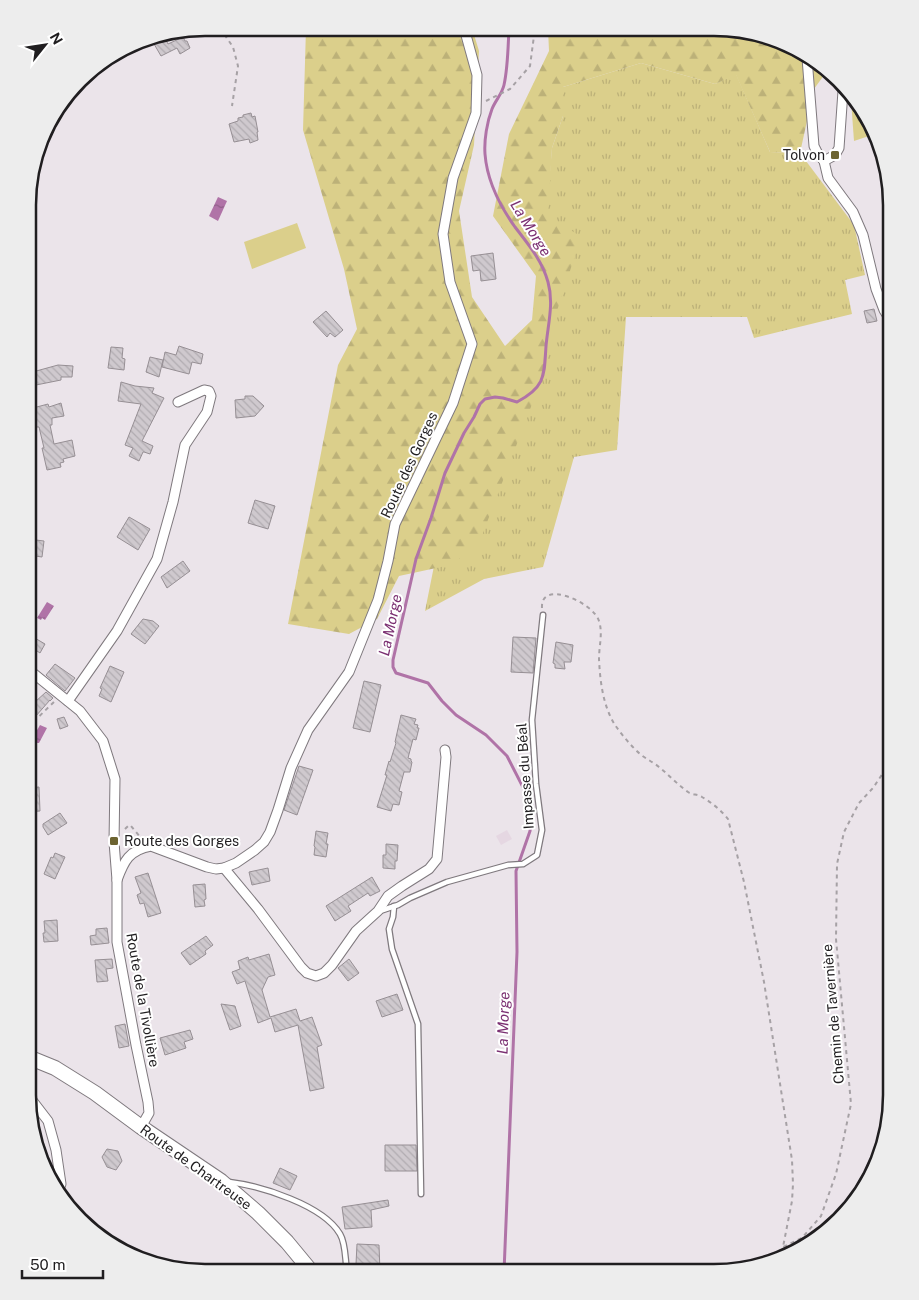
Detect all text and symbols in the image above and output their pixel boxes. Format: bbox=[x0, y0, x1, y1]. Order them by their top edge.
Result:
north arrow bbox=[20, 20, 70, 70]
text: N bbox=[47, 30, 66, 47]
place label: Tolvon bbox=[783, 147, 825, 163]
marker: Tolvon bbox=[829, 149, 841, 161]
water label: La Morge bbox=[507, 197, 555, 259]
street label: Route des Gorges bbox=[377, 409, 441, 521]
water label: La Morge bbox=[375, 593, 405, 657]
street label: Impasse du Béal bbox=[513, 722, 537, 830]
place label: Route des Gorges bbox=[124, 833, 239, 849]
marker: Route des Gorges bbox=[108, 835, 120, 847]
street label: Route de la Tivollière bbox=[123, 932, 163, 1068]
street label: Chemin de Tavernière bbox=[819, 943, 847, 1085]
water label: La Morge bbox=[493, 991, 513, 1055]
street label: Route de Chartreuse bbox=[137, 1121, 255, 1213]
scale bar bbox=[22, 1248, 104, 1280]
text: 50 m bbox=[30, 1256, 65, 1273]

